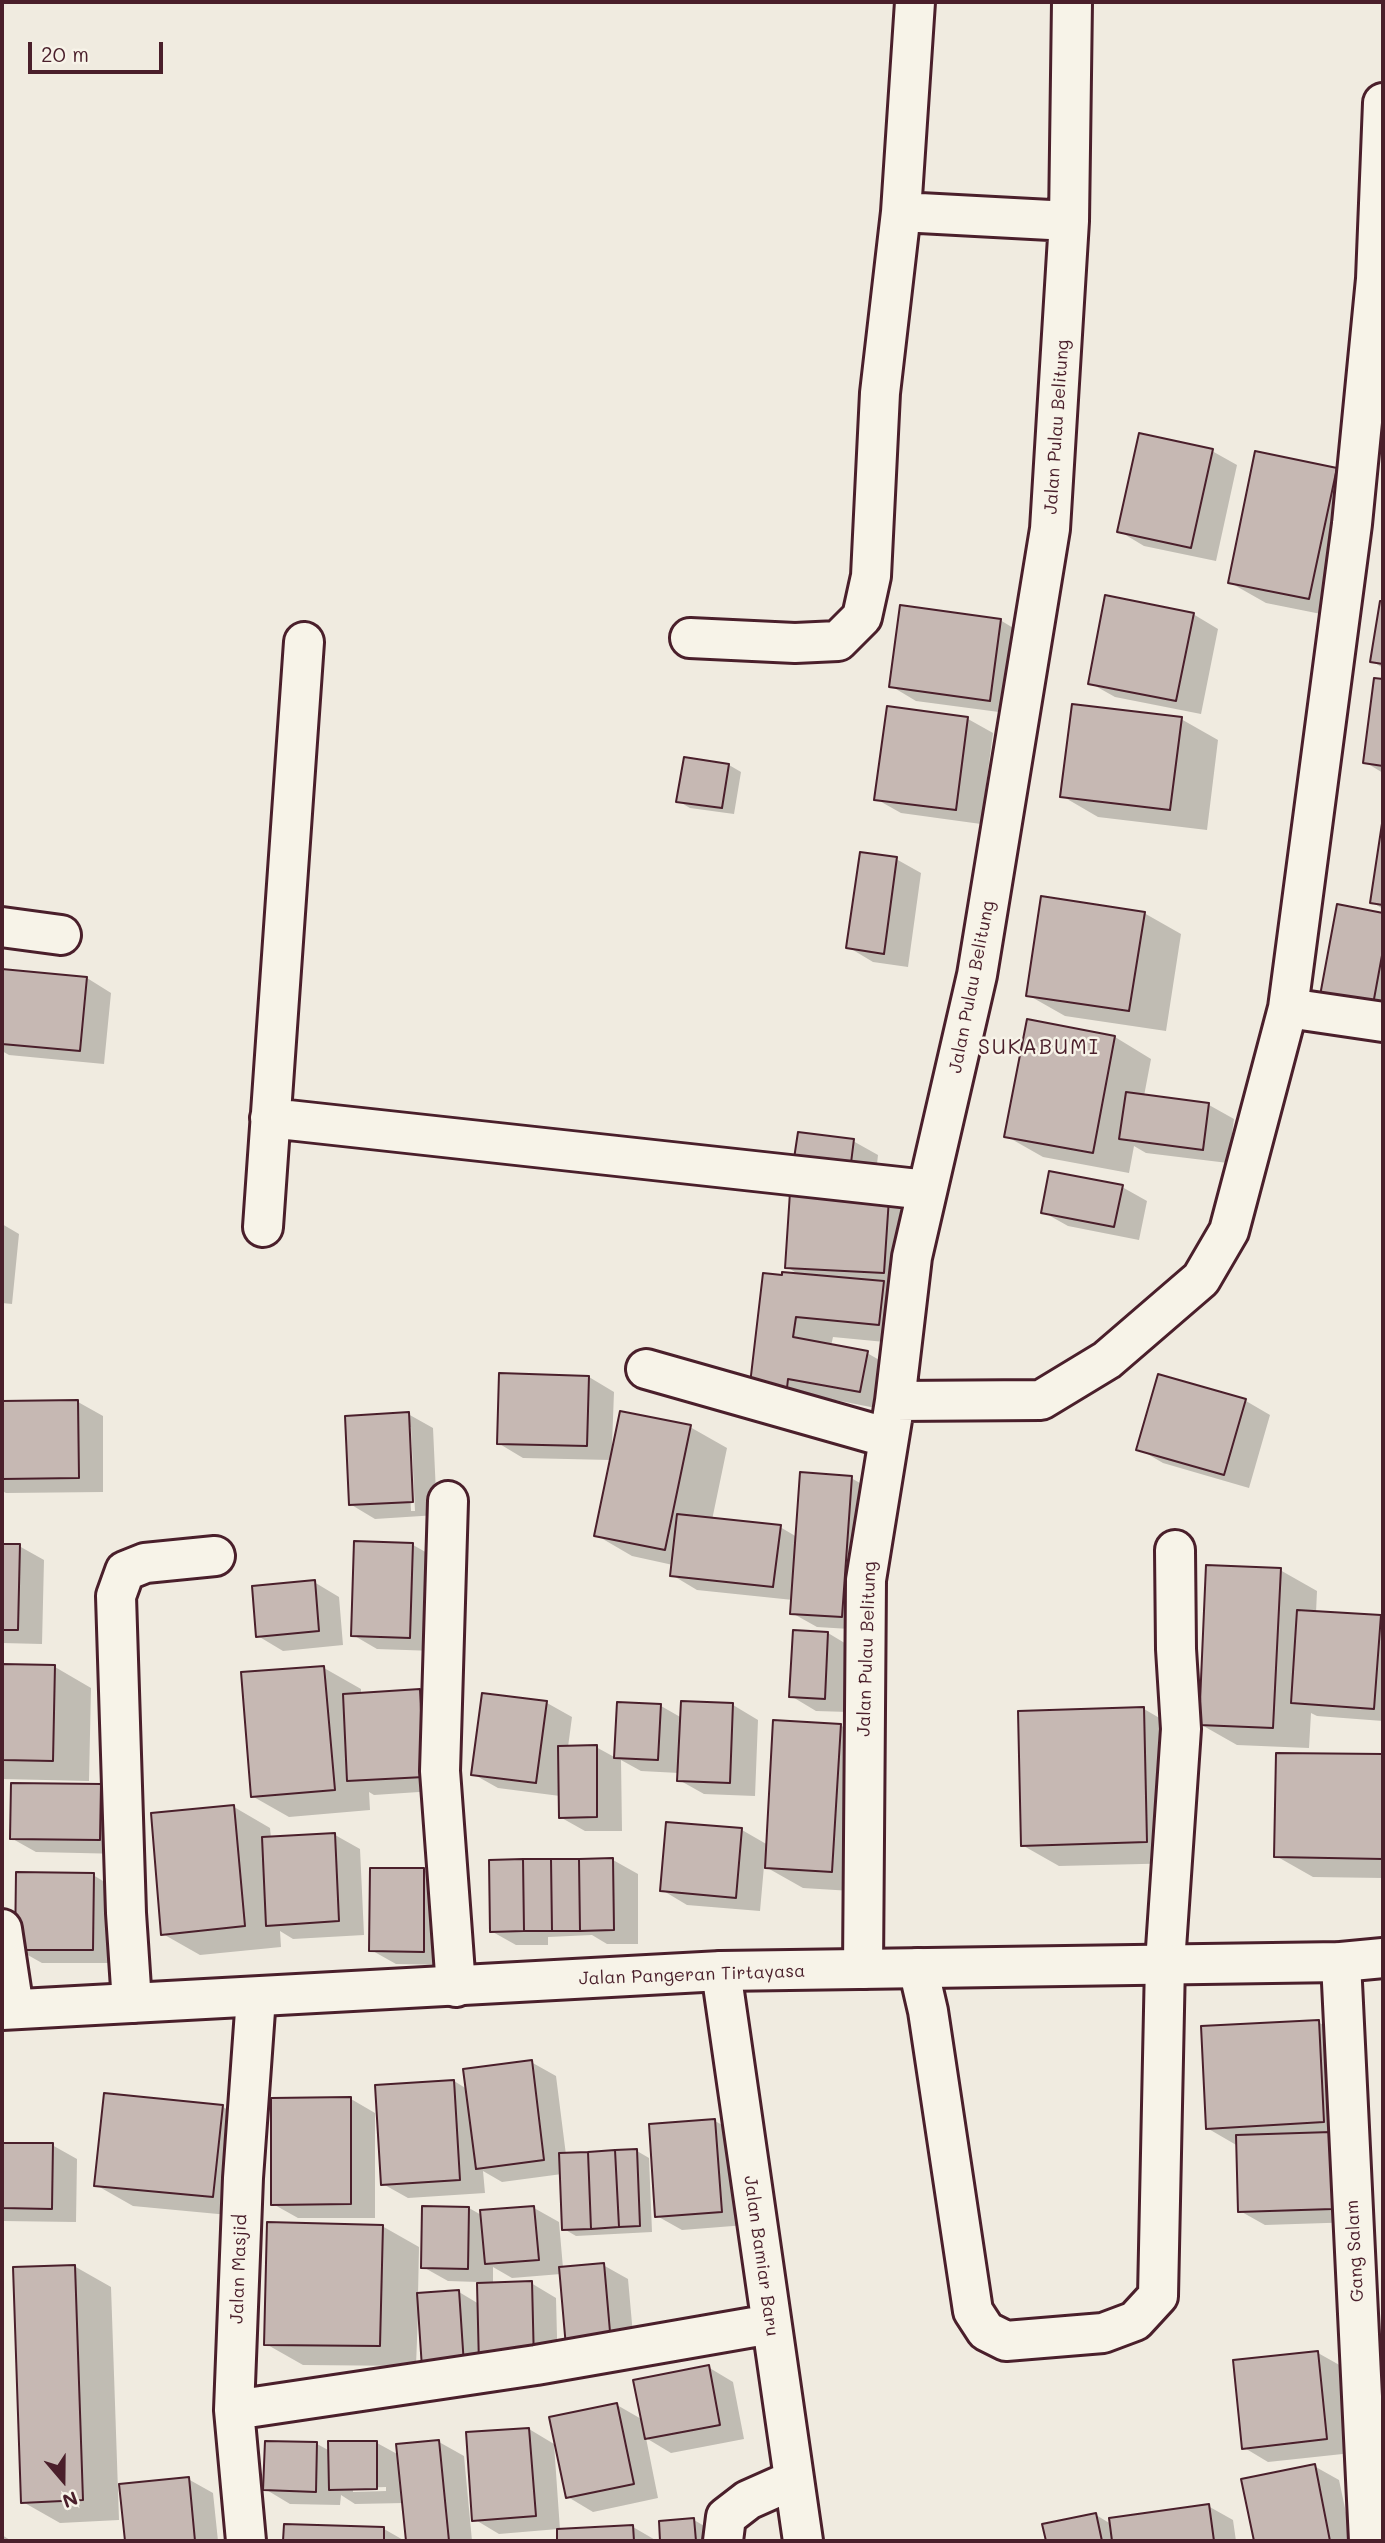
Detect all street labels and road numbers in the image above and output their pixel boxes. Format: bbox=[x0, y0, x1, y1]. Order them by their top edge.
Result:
street label: Jalan Pulau Belitung bbox=[1040, 339, 1074, 515]
street label: Jalan Pulau Belitung bbox=[945, 899, 999, 1075]
street label: Jalan Pulau Belitung bbox=[853, 1561, 881, 1737]
street label: Jalan Pangeran Tirtayasa bbox=[578, 1960, 806, 1990]
street label: Jalan Bamiar Baru bbox=[739, 2174, 783, 2338]
street label: Gang Salam bbox=[1342, 2199, 1368, 2303]
street label: Jalan Masjid bbox=[226, 2214, 252, 2324]

